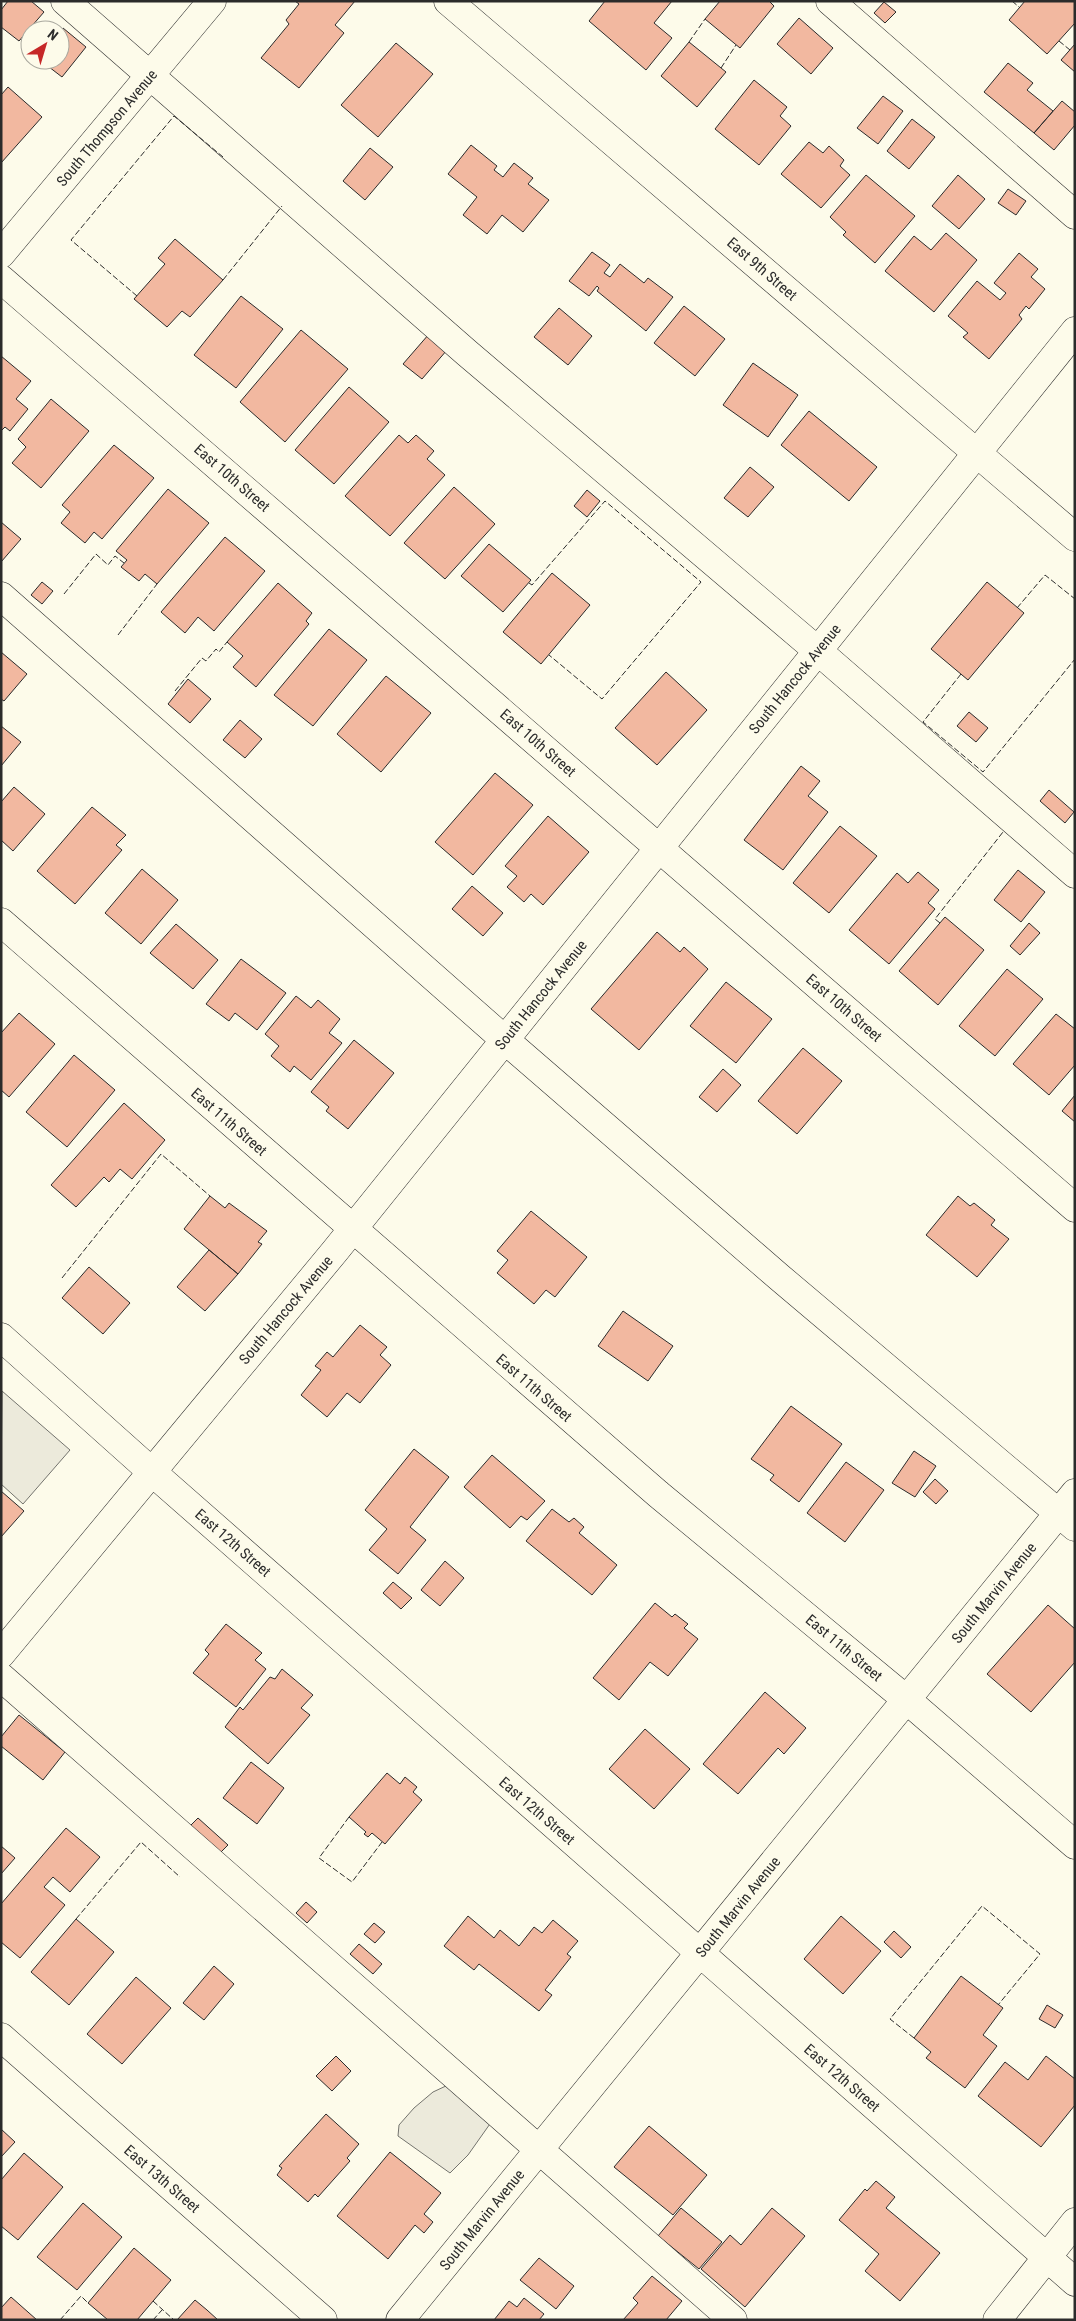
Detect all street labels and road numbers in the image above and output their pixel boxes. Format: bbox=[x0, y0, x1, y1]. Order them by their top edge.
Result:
street label: South Thompson Avenue bbox=[53, 66, 161, 190]
street label: East 9th Street bbox=[723, 234, 801, 304]
street label: East 10th Street bbox=[190, 440, 274, 516]
street label: South Hancock Avenue bbox=[745, 620, 845, 738]
street label: East 10th Street bbox=[496, 705, 580, 781]
street label: South Hancock Avenue bbox=[491, 936, 591, 1054]
street label: East 10th Street bbox=[802, 970, 886, 1046]
street label: East 11th Street bbox=[187, 1084, 271, 1160]
street label: South Hancock Avenue bbox=[235, 1252, 337, 1368]
street label: East 11th Street bbox=[492, 1350, 576, 1426]
street label: East 12th Street bbox=[191, 1505, 275, 1581]
street label: South Marvin Avenue bbox=[948, 1539, 1040, 1647]
street label: East 11th Street bbox=[802, 1611, 886, 1685]
street label: East 12th Street bbox=[495, 1773, 579, 1849]
street label: South Marvin Avenue bbox=[692, 1853, 784, 1961]
street label: East 12th Street bbox=[800, 2040, 884, 2116]
street label: East 13th Street bbox=[120, 2141, 204, 2217]
street label: South Marvin Avenue bbox=[436, 2166, 528, 2274]

